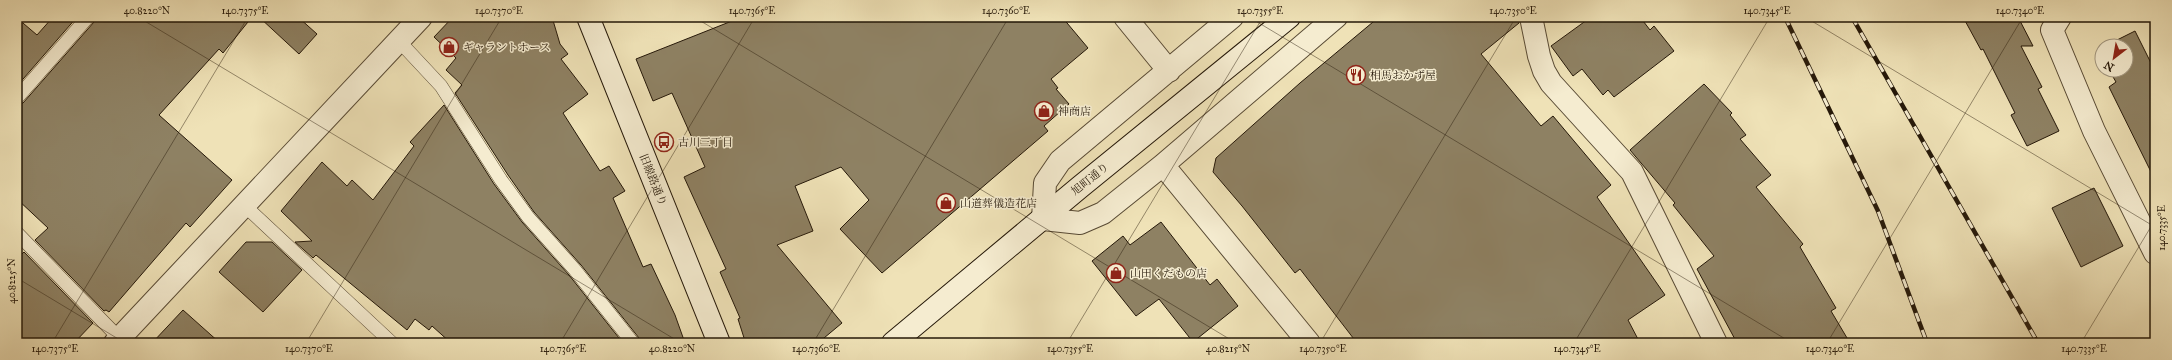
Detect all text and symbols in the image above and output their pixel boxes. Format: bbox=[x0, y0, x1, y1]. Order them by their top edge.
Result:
text: 40.8220°N bbox=[124, 5, 171, 17]
text: 140.7375°E bbox=[222, 5, 268, 17]
text: 140.7370°E bbox=[475, 5, 523, 17]
text: 140.7365°E bbox=[729, 5, 775, 17]
text: 140.7360°E bbox=[982, 5, 1030, 17]
text: 140.7355°E bbox=[1237, 5, 1283, 17]
text: 140.7350°E bbox=[1489, 5, 1537, 17]
text: 140.7345°E bbox=[1743, 5, 1791, 17]
text: 140.7340°E bbox=[1996, 5, 2044, 17]
shop icon: ギャラントホース bbox=[438, 36, 460, 58]
north arrow bbox=[2094, 38, 2134, 78]
place label: ギャラントホース bbox=[463, 41, 550, 54]
text: N bbox=[2101, 58, 2116, 74]
restaurant icon: 相馬おかず屋 bbox=[1345, 64, 1367, 86]
place label: 相馬おかず屋 bbox=[1370, 69, 1436, 82]
shop icon: 神商店 bbox=[1033, 100, 1055, 122]
place label: 神商店 bbox=[1058, 105, 1091, 118]
bus stop icon: 古川三丁目 bbox=[653, 131, 675, 153]
place label: 古川三丁目 bbox=[678, 136, 733, 149]
street label: 旧線路通り bbox=[637, 152, 669, 208]
street label: 旭町通り bbox=[1069, 160, 1111, 198]
shop icon: 山道葬儀造花店 bbox=[935, 192, 957, 214]
place label: 山道葬儀造花店 bbox=[960, 197, 1037, 210]
text: 140.7335°E bbox=[2156, 205, 2168, 251]
text: 40.8225°N bbox=[6, 258, 18, 304]
shop icon: 山田くだもの店 bbox=[1105, 262, 1127, 284]
place label: 山田くだもの店 bbox=[1130, 267, 1207, 280]
text: 140.7375°E bbox=[32, 343, 78, 355]
text: 140.7370°E bbox=[285, 343, 333, 355]
text: 140.7365°E bbox=[540, 343, 586, 355]
text: 40.8220°N bbox=[649, 343, 696, 355]
text: 140.7360°E bbox=[792, 343, 840, 355]
text: 140.7355°E bbox=[1047, 343, 1093, 355]
text: 40.8215°N bbox=[1206, 343, 1251, 355]
text: 140.7350°E bbox=[1299, 343, 1347, 355]
text: 140.7345°E bbox=[1553, 343, 1601, 355]
text: 140.7340°E bbox=[1806, 343, 1854, 355]
text: 140.7335°E bbox=[2061, 343, 2107, 355]

